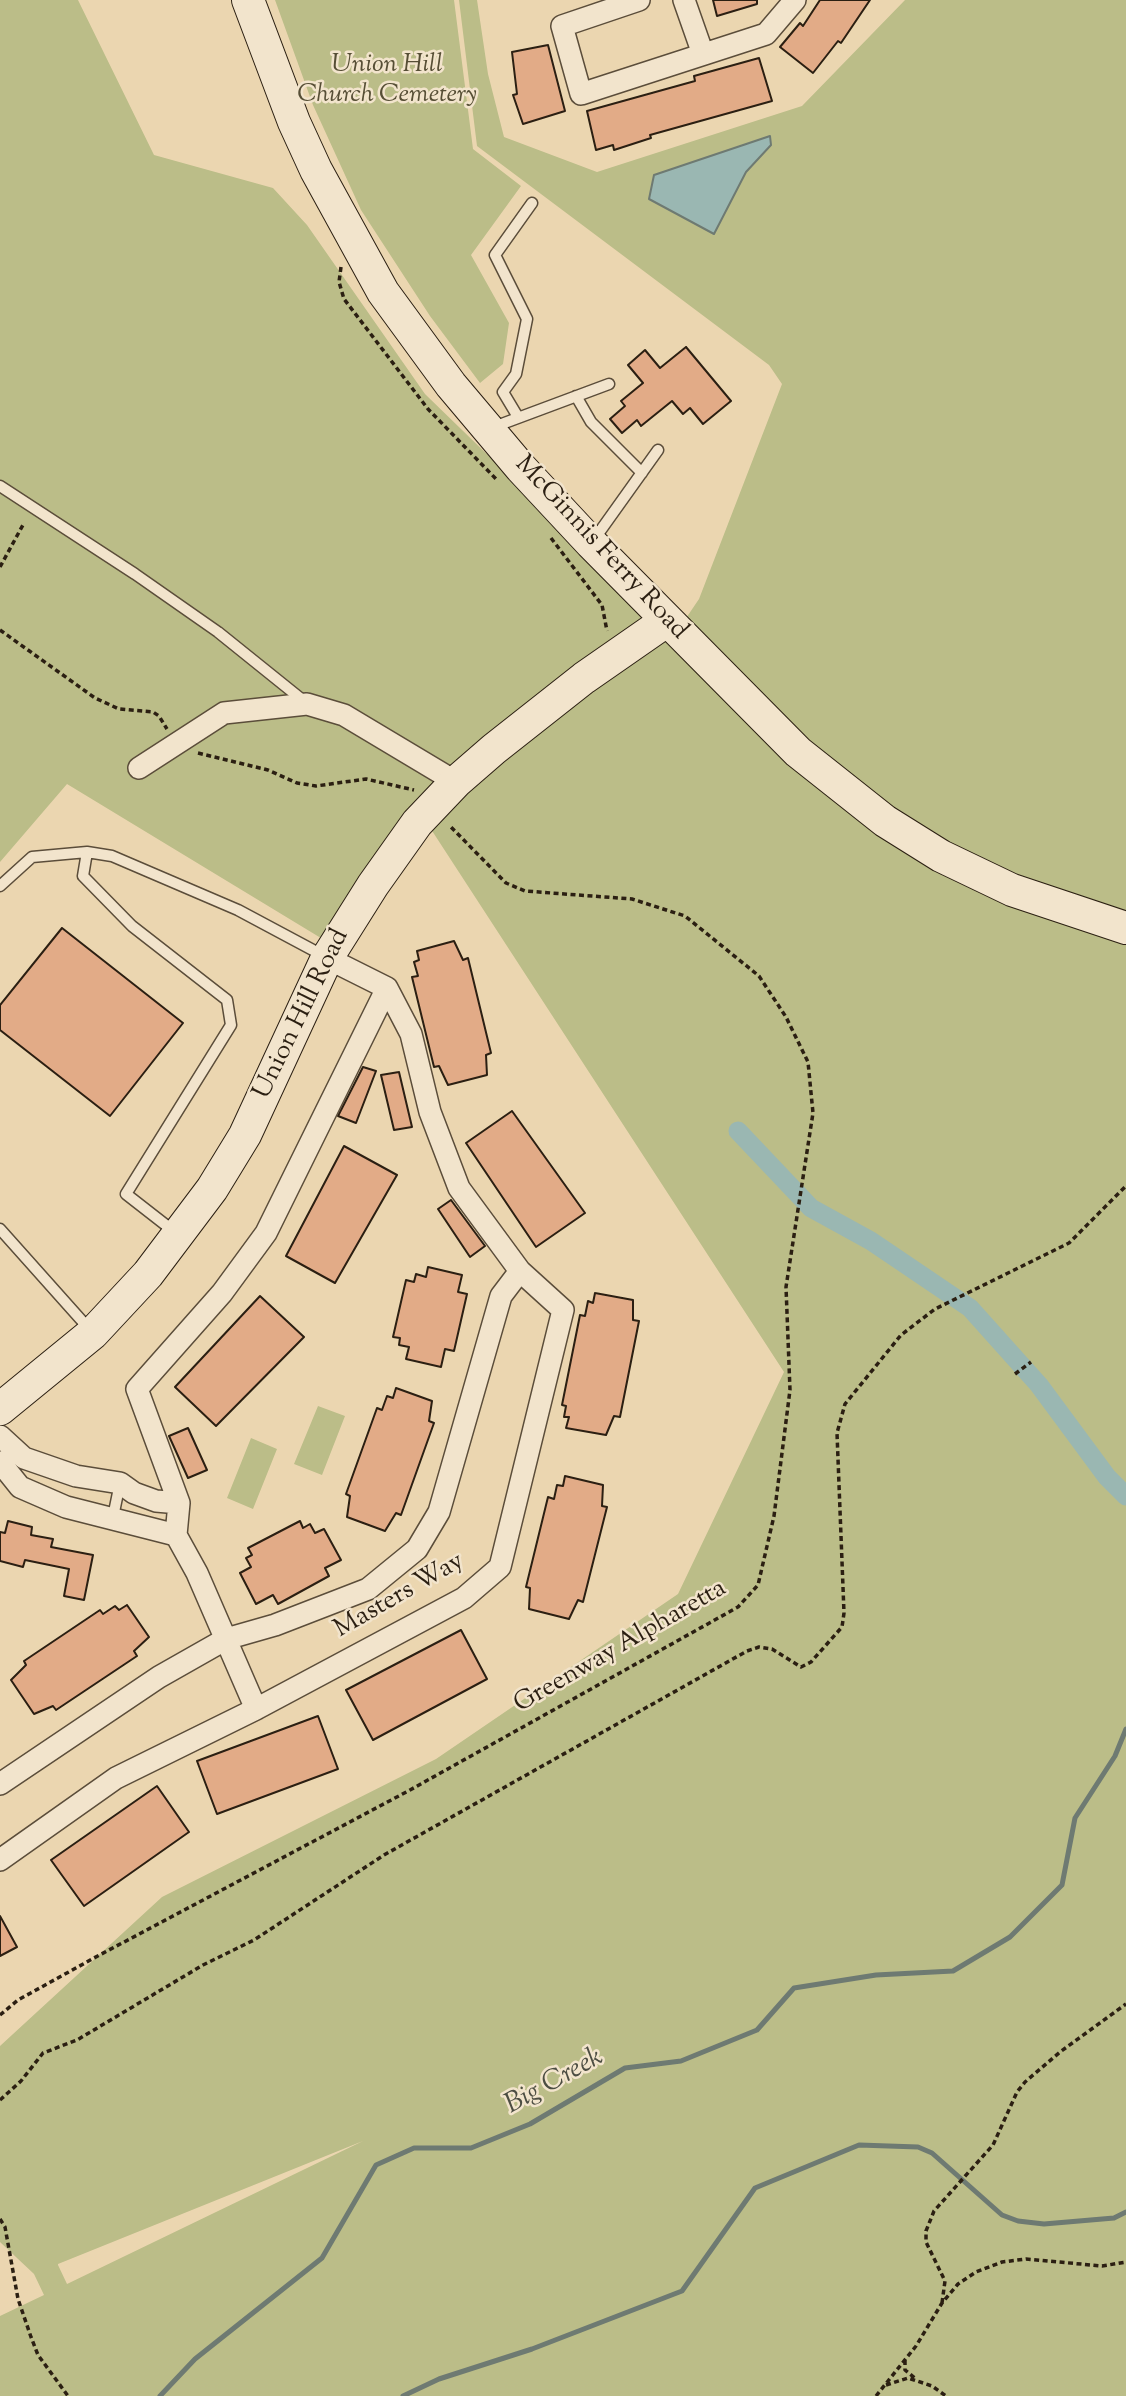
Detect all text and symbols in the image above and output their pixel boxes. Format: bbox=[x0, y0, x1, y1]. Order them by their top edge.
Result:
park label: Union Hill Church Cemetery bbox=[297, 51, 477, 112]
street label: McGinnis Ferry Road bbox=[507, 450, 693, 648]
street label: Union Hill Road bbox=[248, 925, 358, 1105]
street label: Masters Way bbox=[330, 1547, 470, 1647]
street label: Greenway Alpharetta bbox=[509, 1574, 733, 1722]
water label: Big Creek bbox=[500, 2042, 610, 2124]

